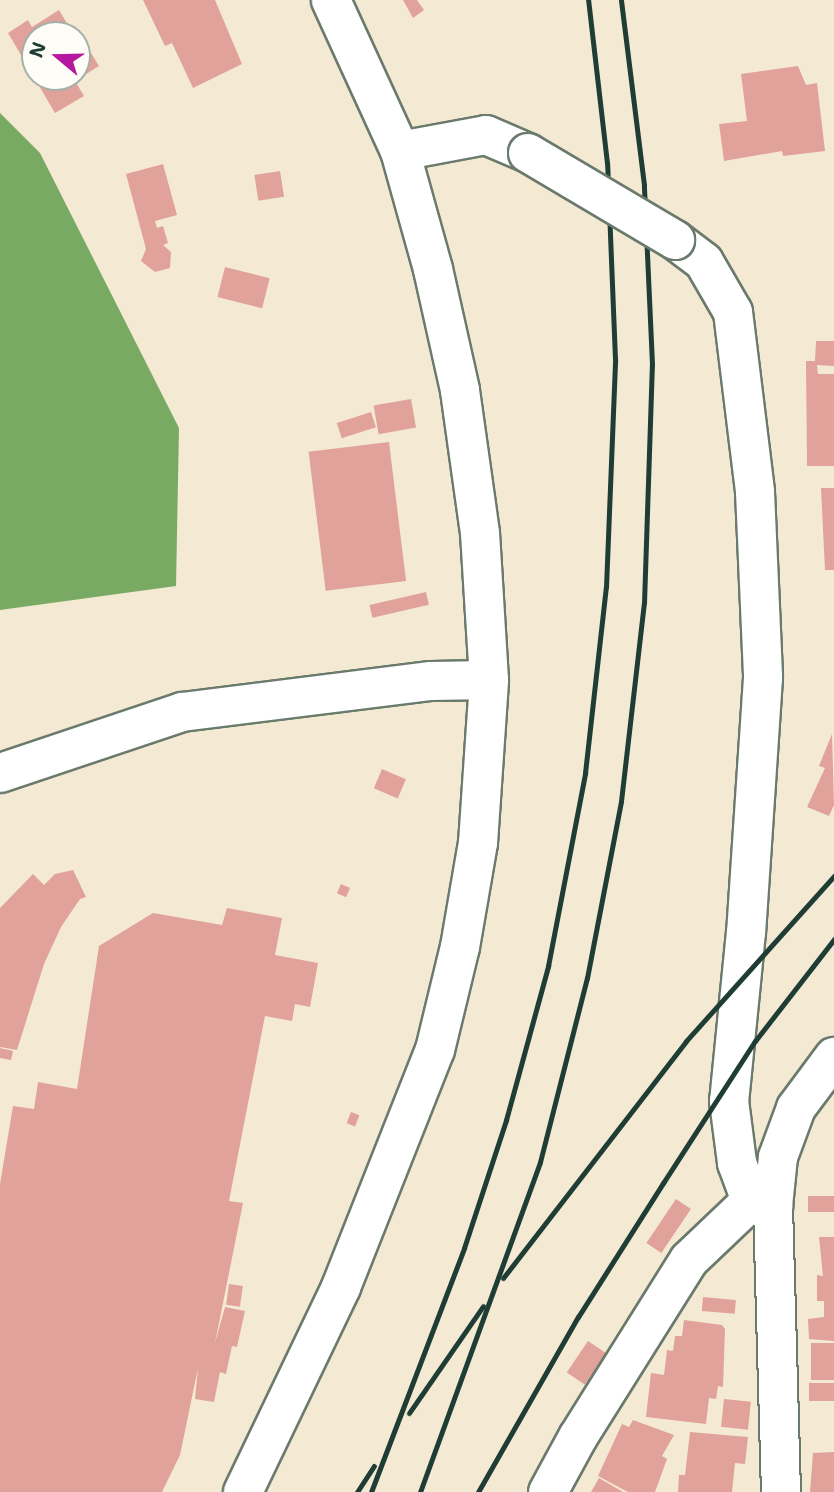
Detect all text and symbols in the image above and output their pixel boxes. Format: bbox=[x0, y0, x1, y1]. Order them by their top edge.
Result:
north arrow bbox=[21, 21, 91, 91]
text: N bbox=[23, 38, 52, 61]

